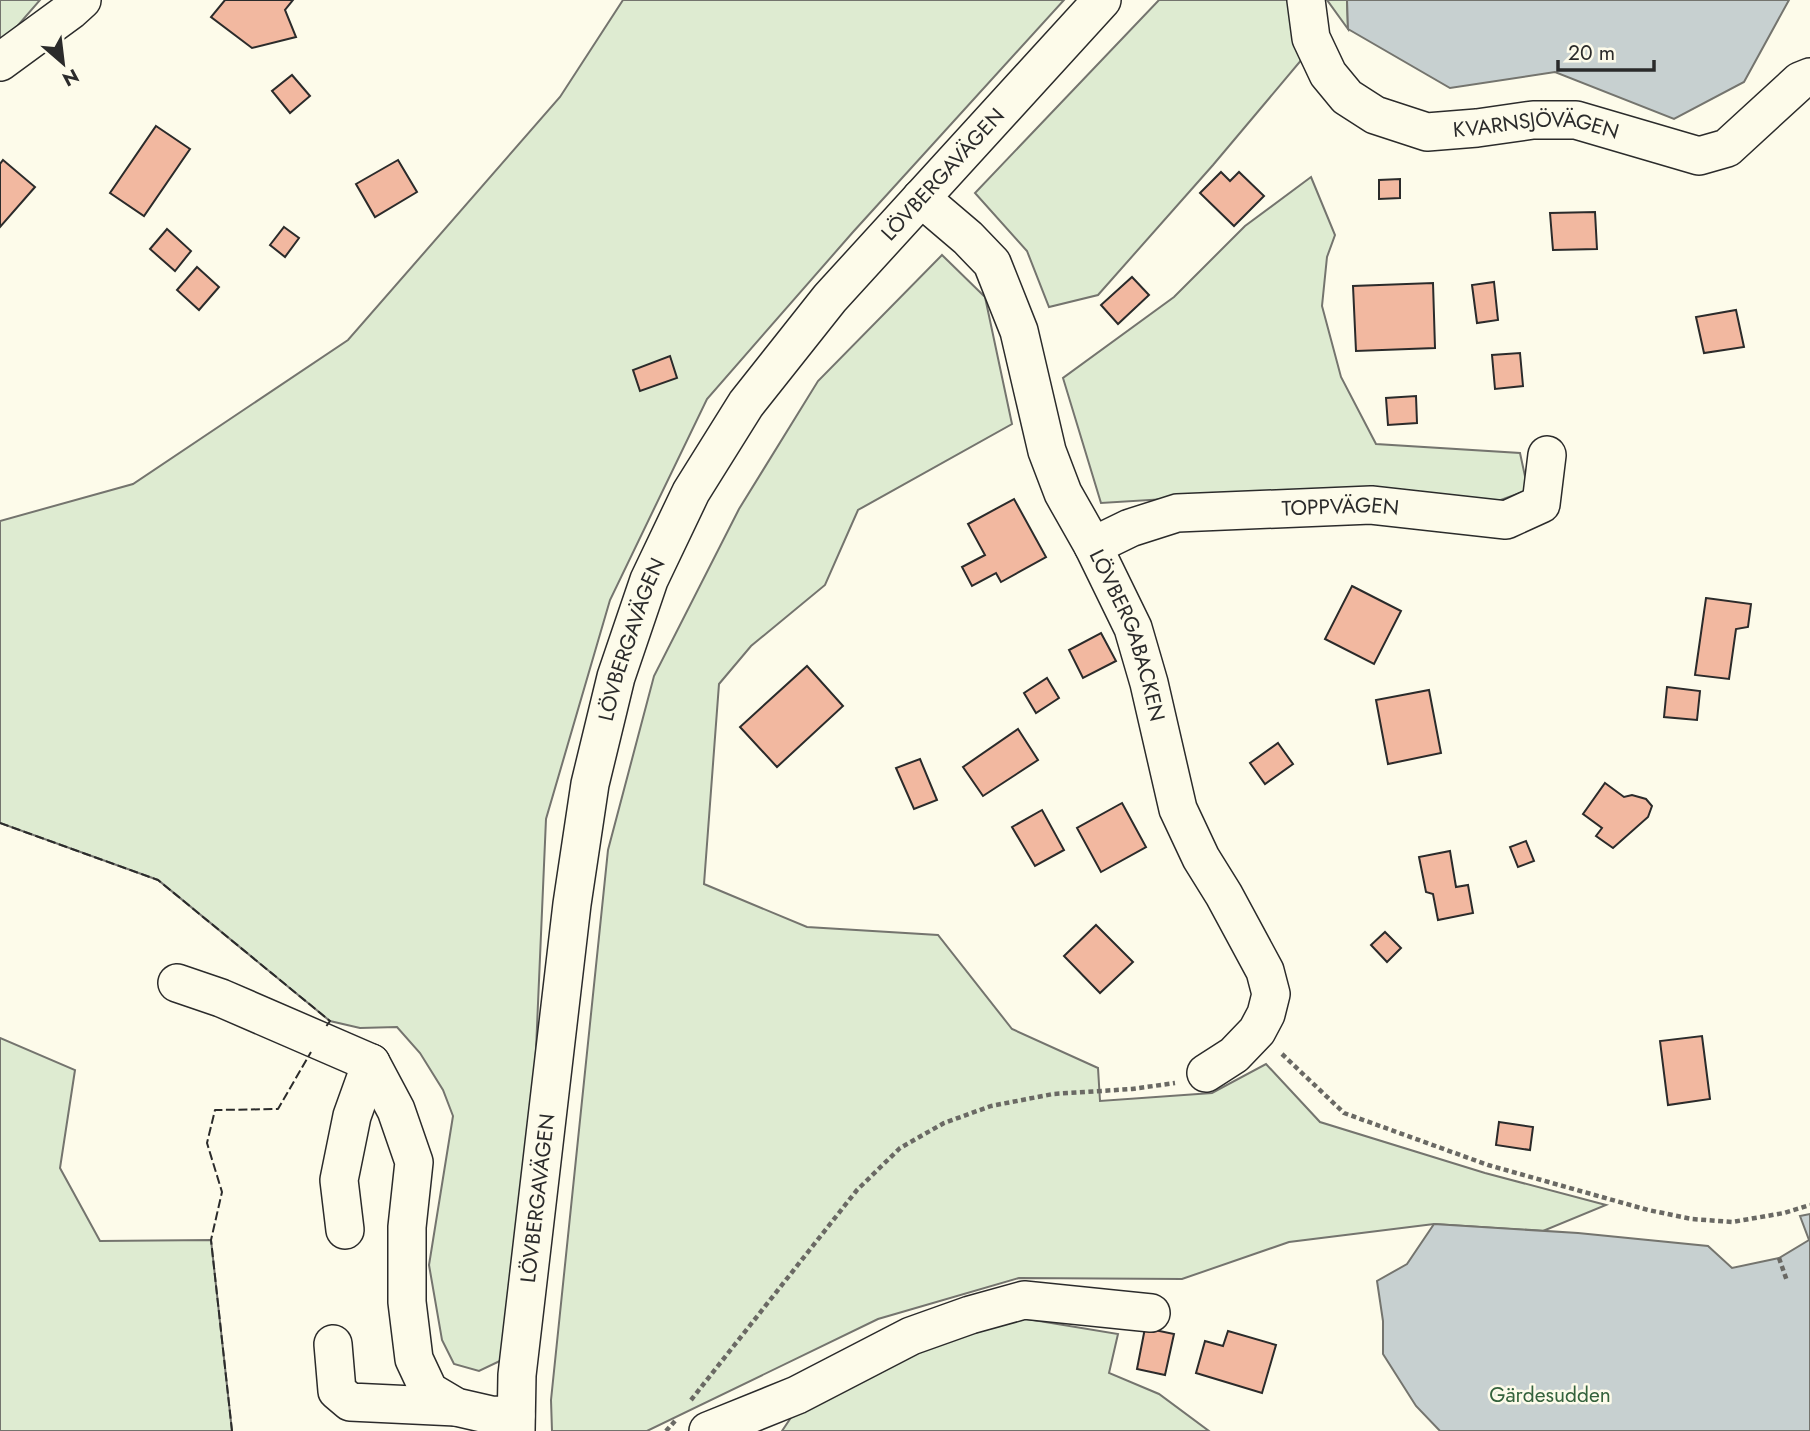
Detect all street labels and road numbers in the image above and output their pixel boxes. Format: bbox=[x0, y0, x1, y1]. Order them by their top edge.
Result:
street label: LÖVBERGAVÄGEN bbox=[874, 101, 1011, 247]
street label: KVARNSJÖVÄGEN bbox=[1452, 105, 1623, 147]
street label: TOPPVÄGEN bbox=[1281, 490, 1401, 524]
street label: LÖVBERGABACKEN bbox=[1082, 544, 1172, 724]
street label: LÖVBERGAVÄGEN bbox=[591, 553, 672, 724]
street label: LÖVBERGAVÄGEN bbox=[513, 1112, 562, 1285]

